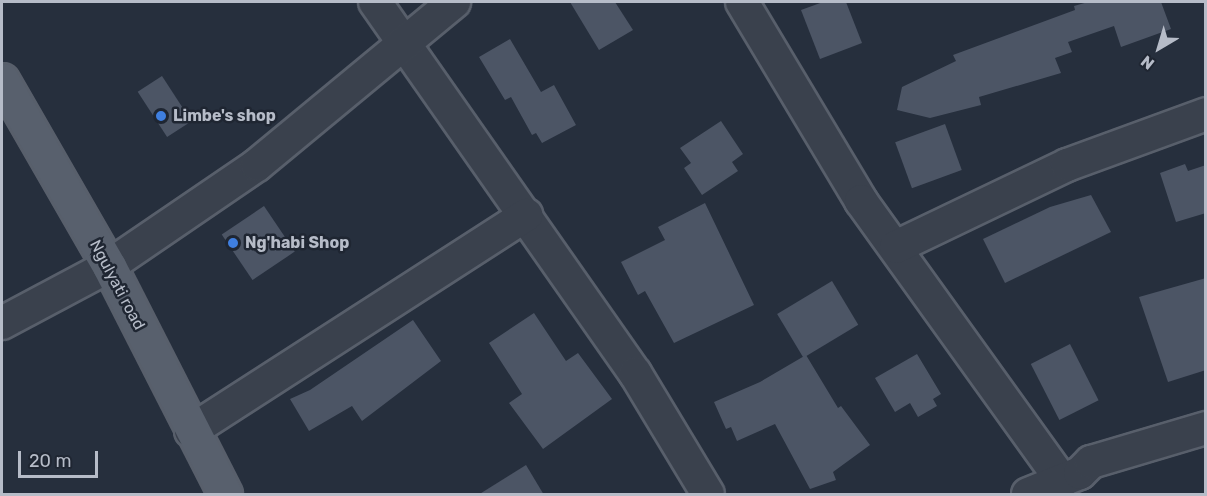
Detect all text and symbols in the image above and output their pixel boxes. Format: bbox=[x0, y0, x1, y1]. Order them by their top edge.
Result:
north arrow bbox=[1129, 18, 1189, 78]
text: N bbox=[1137, 52, 1158, 74]
place label: Limbe's shop bbox=[173, 106, 276, 126]
marker: Limbe's shop bbox=[154, 109, 168, 123]
place label: Ng'habi Shop bbox=[245, 233, 349, 253]
marker: Ng'habi Shop bbox=[226, 236, 240, 250]
street label: Ngulyati road bbox=[85, 237, 149, 333]
scale bar bbox=[21, 439, 100, 477]
text: 20 m bbox=[29, 450, 71, 472]

